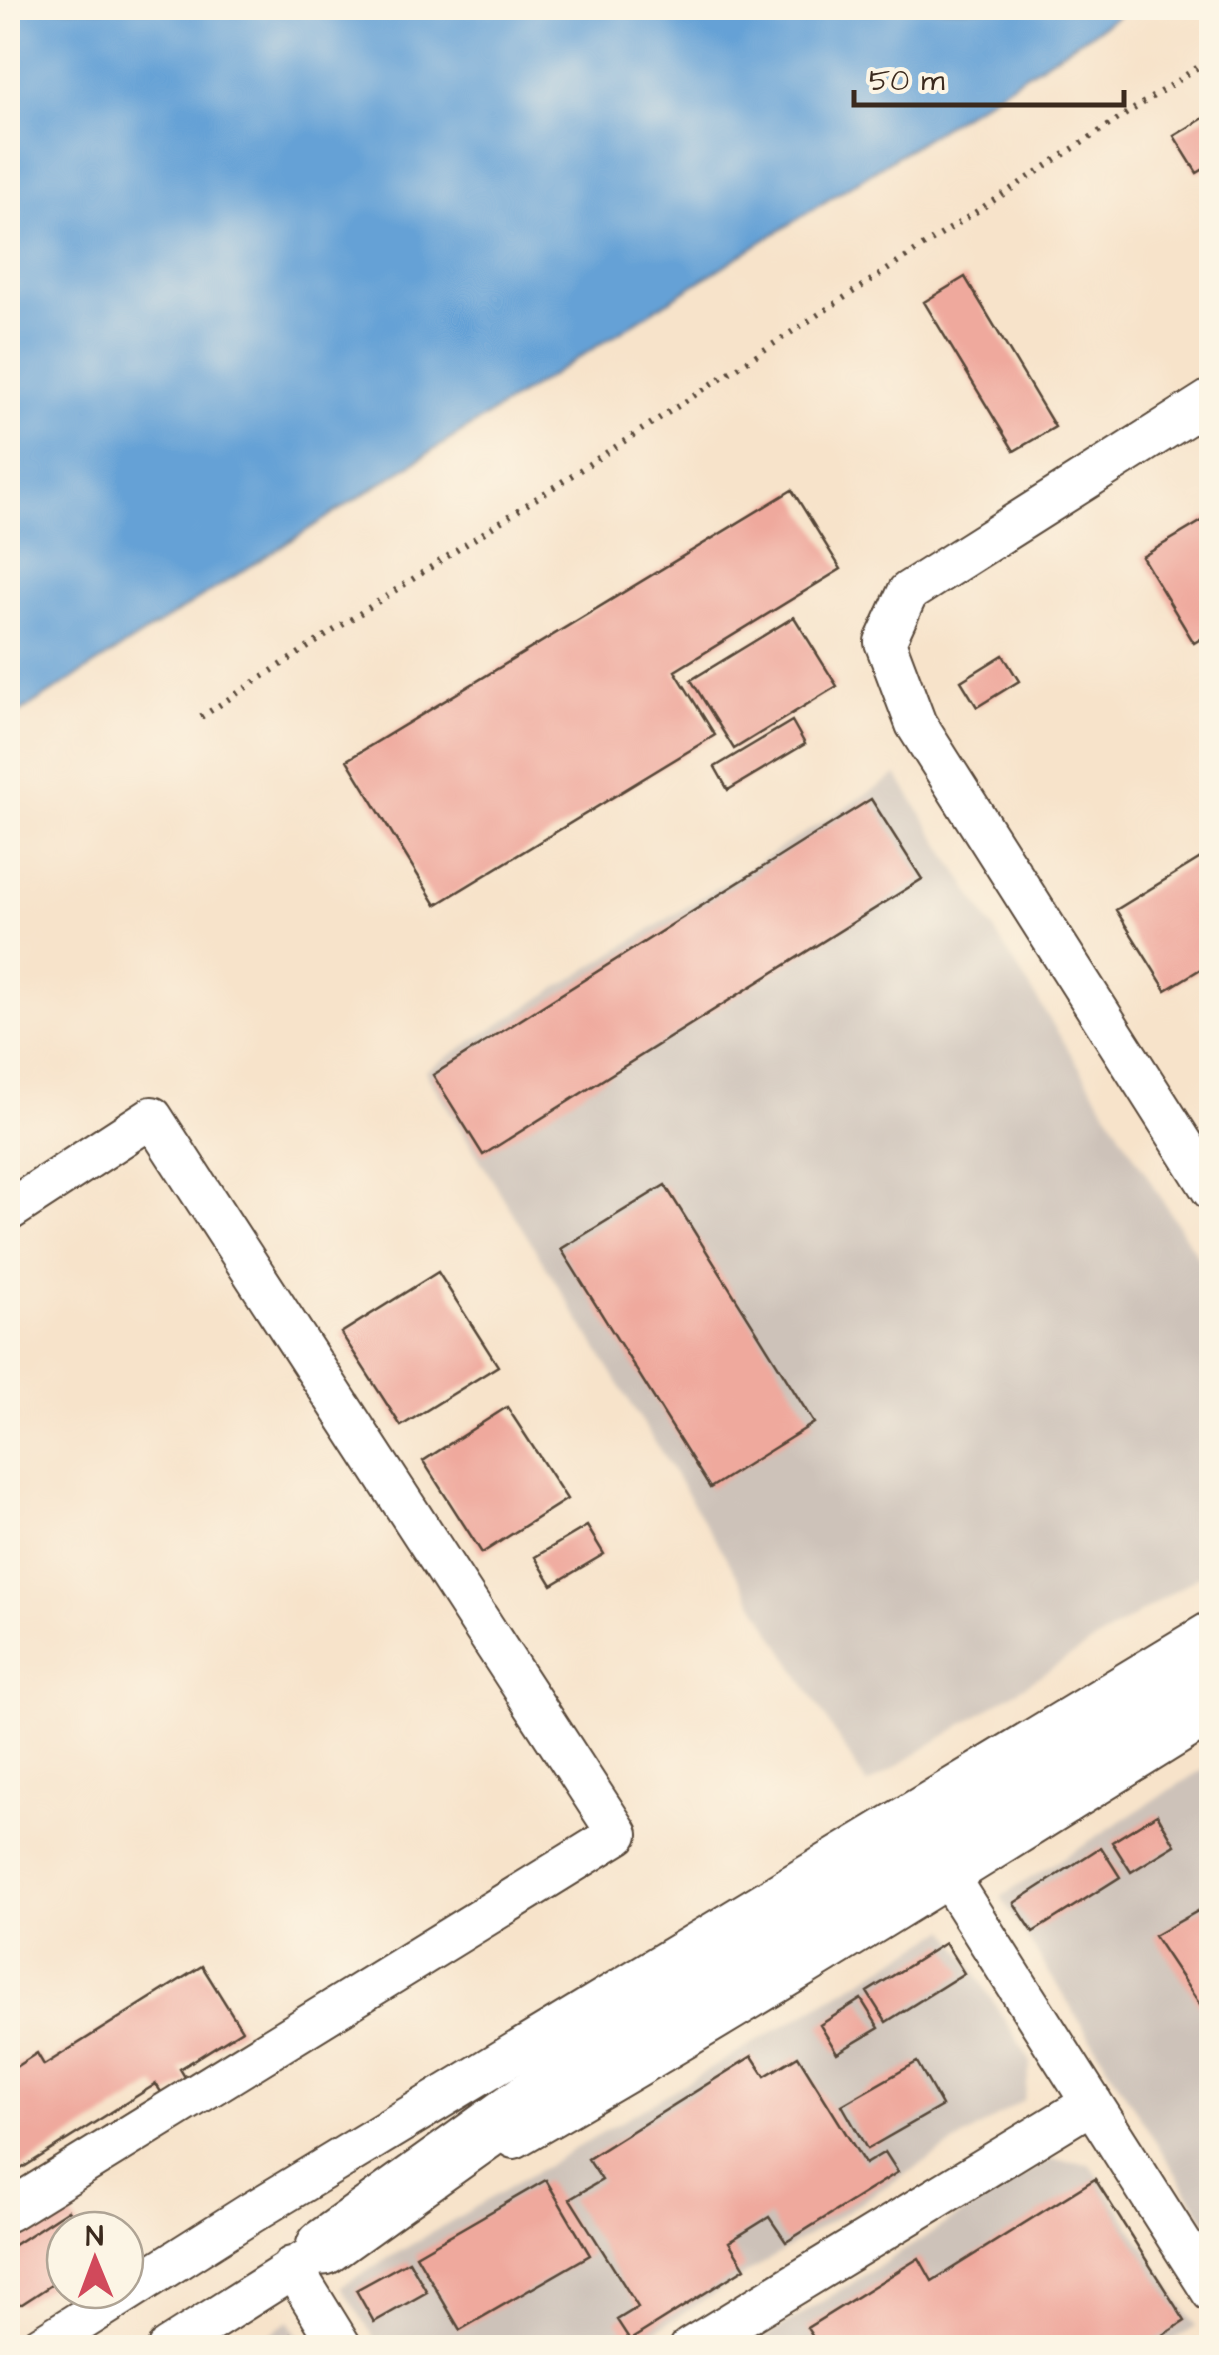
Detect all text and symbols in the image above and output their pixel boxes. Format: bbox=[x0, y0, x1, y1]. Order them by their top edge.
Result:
scale bar bbox=[854, 45, 1124, 107]
text: 50 m bbox=[869, 60, 945, 102]
north arrow bbox=[45, 2210, 145, 2310]
text: N bbox=[85, 2217, 104, 2256]

